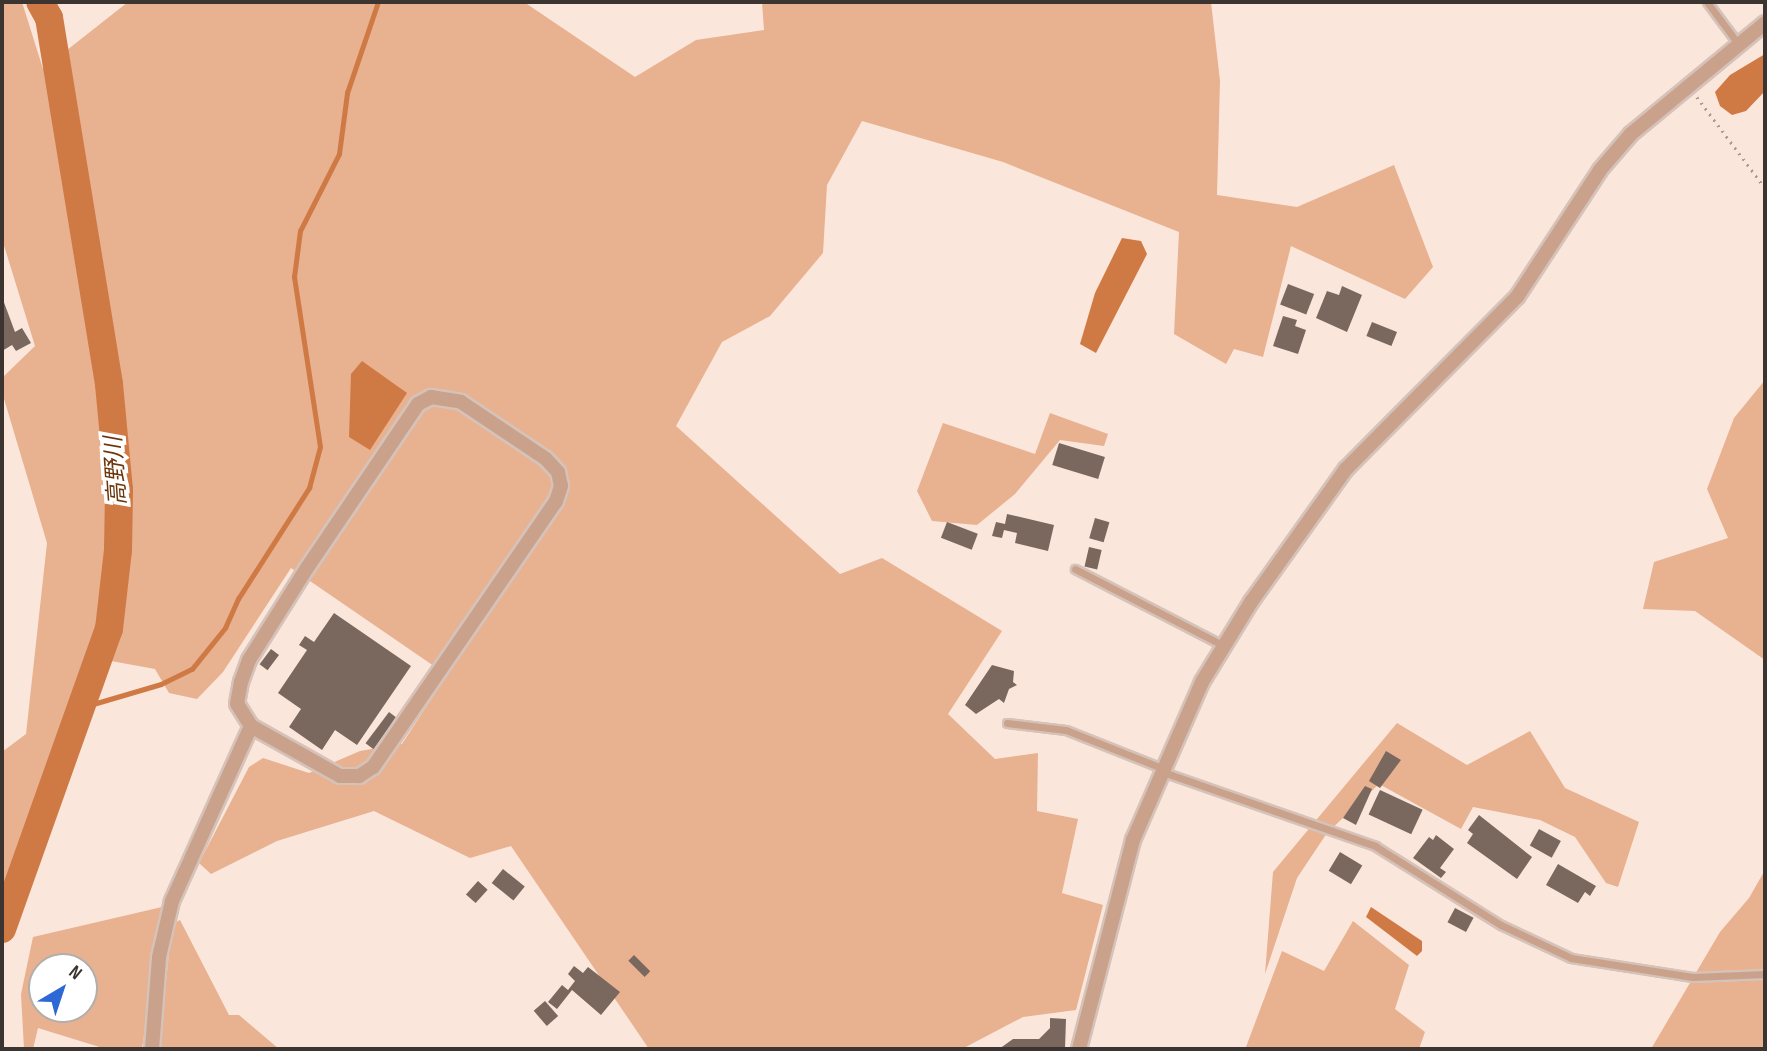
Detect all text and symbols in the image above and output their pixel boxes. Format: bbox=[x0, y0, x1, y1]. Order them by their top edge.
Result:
water label: 高野川 bbox=[100, 436, 132, 506]
north arrow bbox=[28, 953, 98, 1023]
text: N bbox=[64, 961, 86, 985]

